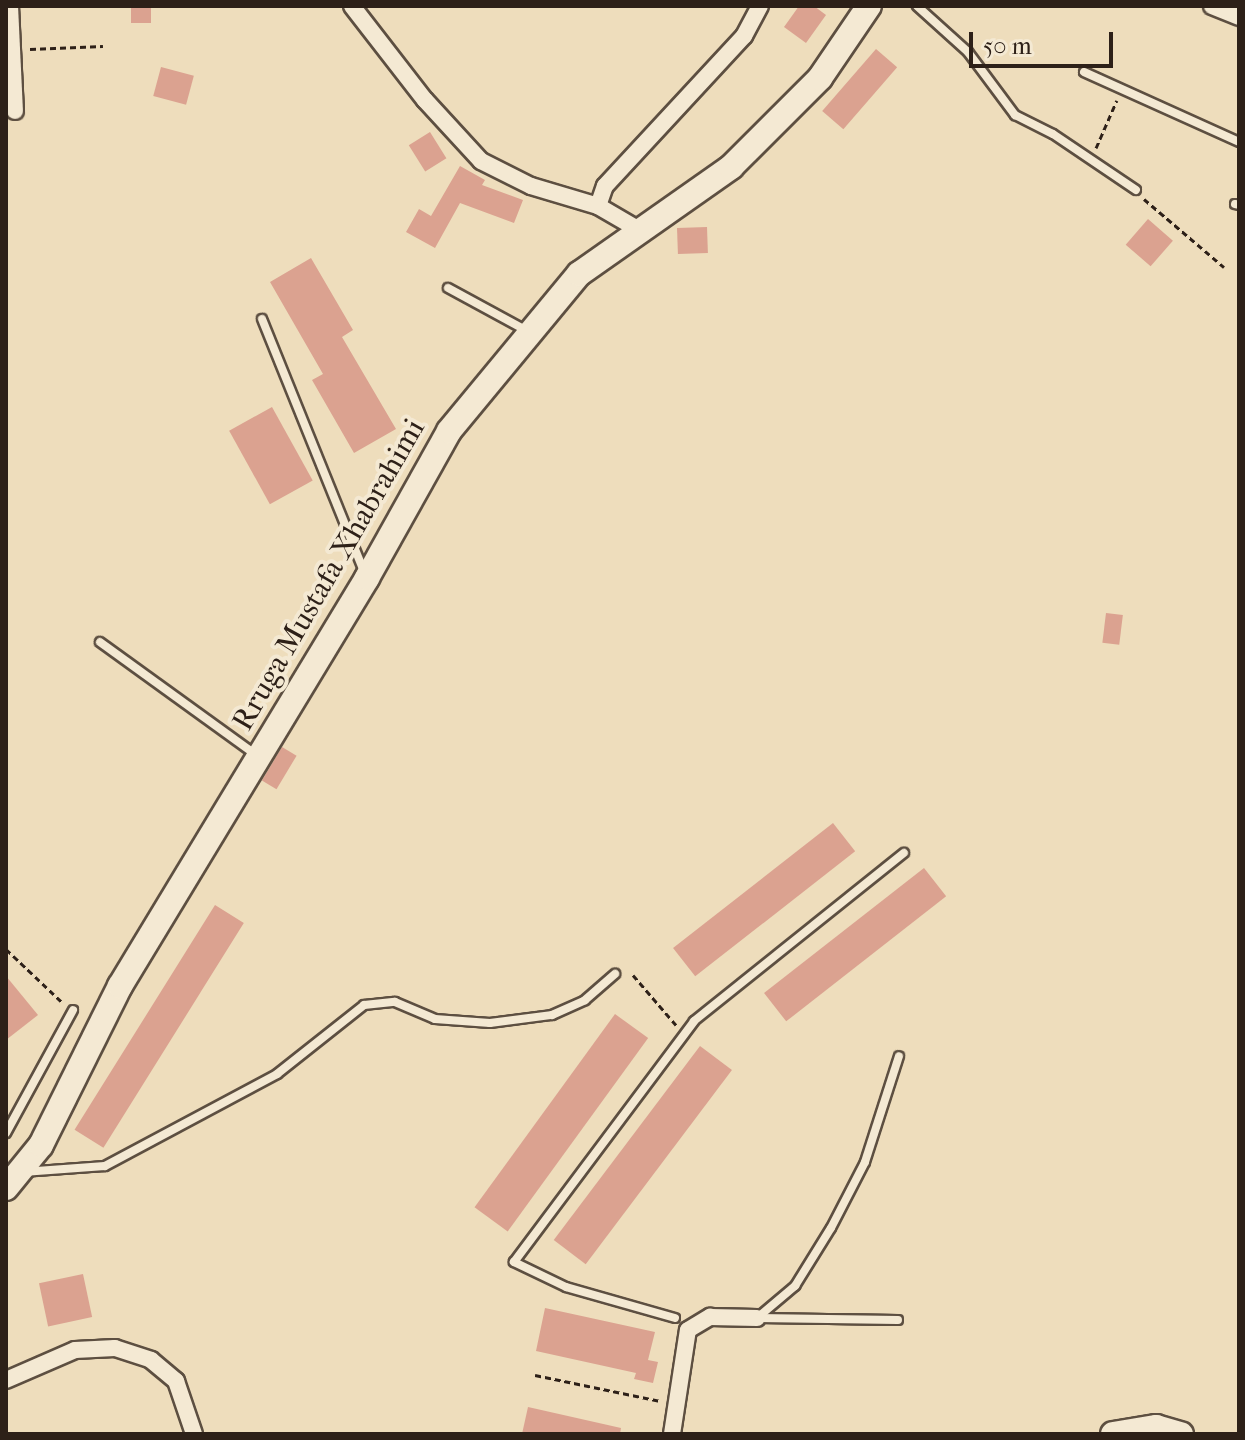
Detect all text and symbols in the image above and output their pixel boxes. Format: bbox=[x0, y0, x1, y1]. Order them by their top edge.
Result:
scale bar bbox=[973, 16, 1117, 66]
text: 50 m bbox=[983, 32, 1032, 60]
street label: Rruga Mustafa Xhabrahimi bbox=[225, 413, 433, 737]

